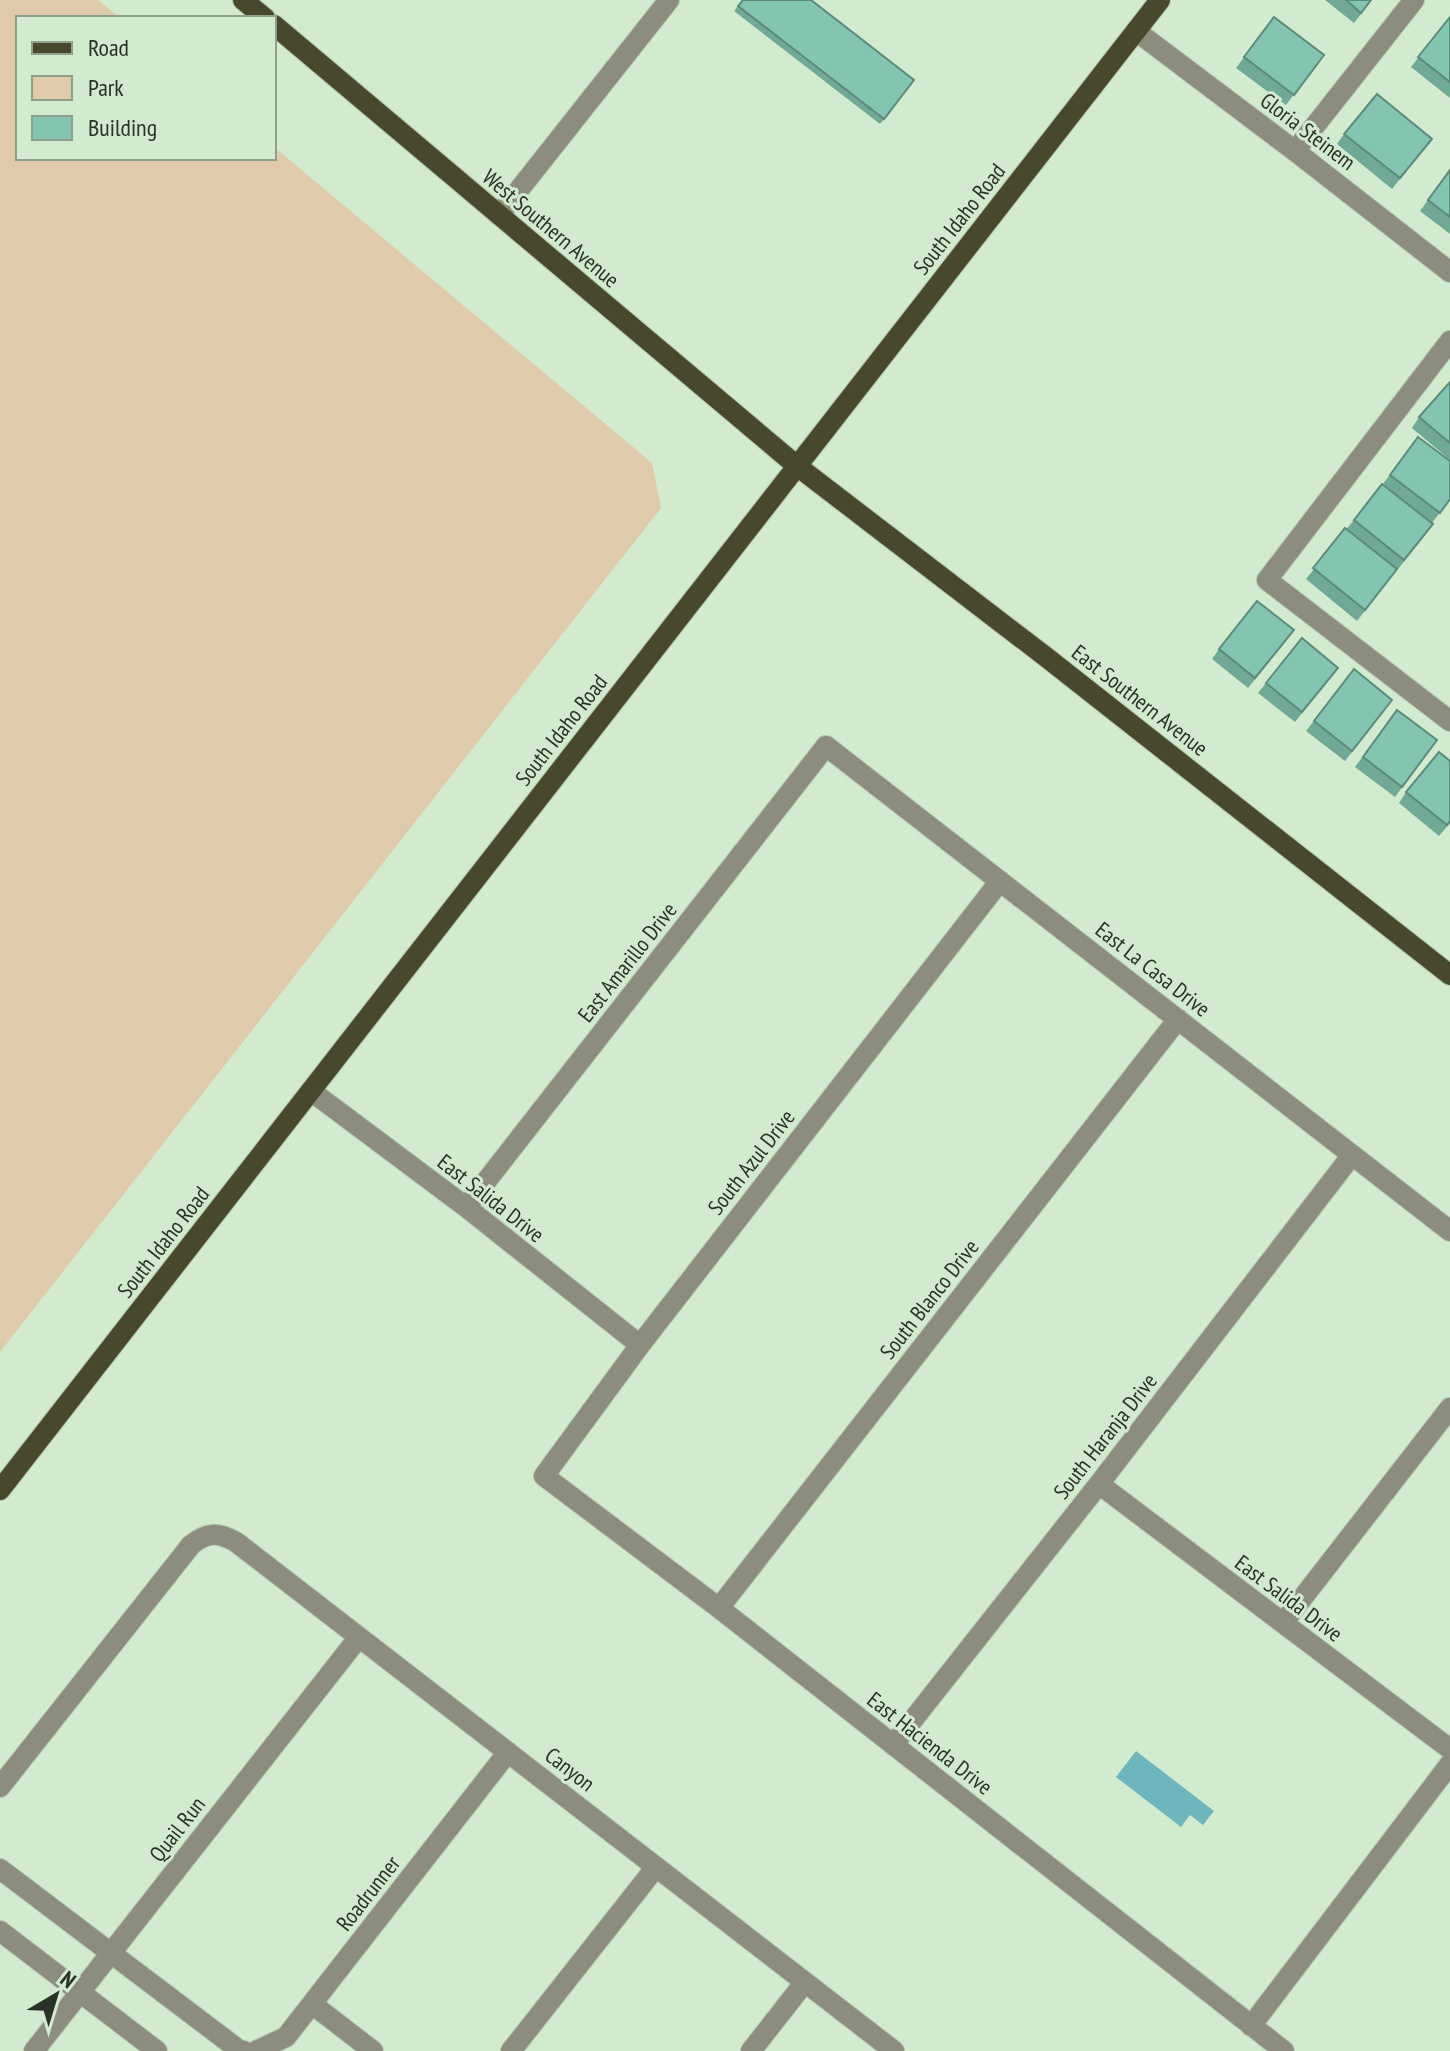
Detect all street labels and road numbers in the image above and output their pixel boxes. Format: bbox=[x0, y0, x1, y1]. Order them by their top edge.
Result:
street label: Gloria Steinem bbox=[1255, 86, 1361, 176]
street label: South Idaho Road bbox=[907, 158, 1011, 280]
street label: West Southern Avenue bbox=[477, 163, 625, 293]
street label: East Southern Avenue bbox=[1066, 638, 1214, 762]
street label: South Idaho Road bbox=[509, 669, 613, 791]
street label: East Amarillo Drive bbox=[571, 896, 683, 1028]
street label: East La Casa Drive bbox=[1090, 915, 1216, 1023]
street label: South Azul Drive bbox=[701, 1104, 801, 1220]
street label: East Salida Drive bbox=[432, 1148, 550, 1248]
street label: South Idaho Road bbox=[111, 1181, 215, 1303]
street label: South Blanco Drive bbox=[874, 1233, 984, 1365]
street label: South Haranja Drive bbox=[1047, 1367, 1163, 1505]
street label: East Salida Drive bbox=[1230, 1548, 1348, 1648]
street label: East Hacienda Drive bbox=[862, 1685, 998, 1801]
street label: Canyon bbox=[539, 1741, 601, 1797]
street label: Quail Run bbox=[143, 1791, 211, 1867]
street label: Roadrunner bbox=[330, 1850, 406, 1936]

